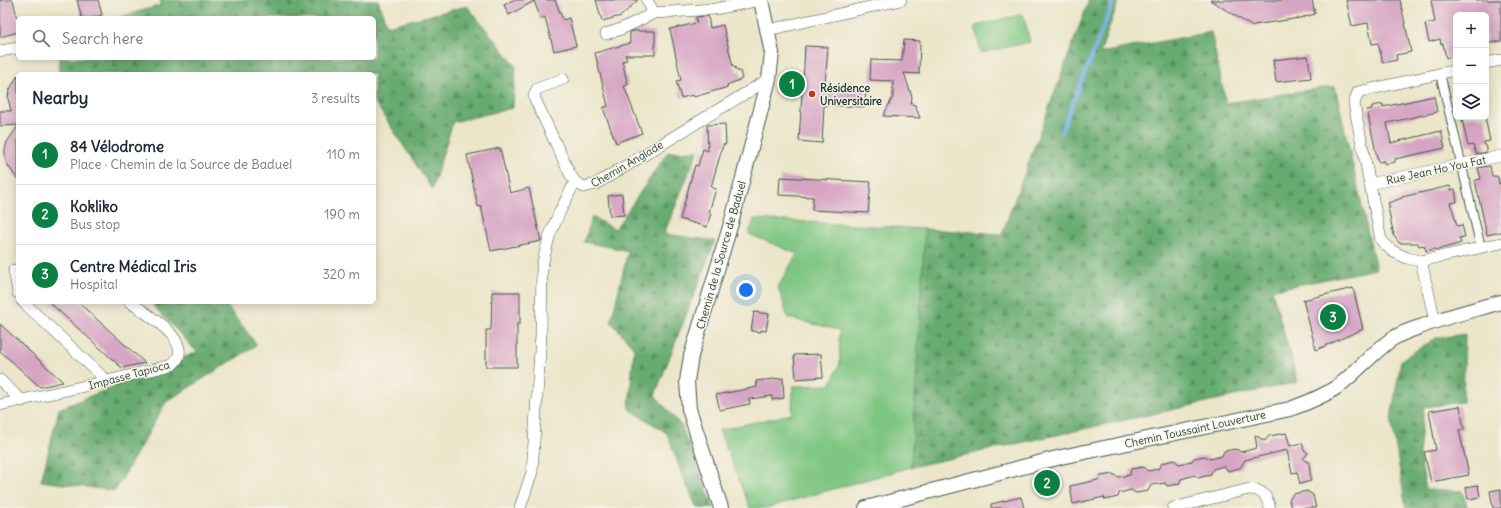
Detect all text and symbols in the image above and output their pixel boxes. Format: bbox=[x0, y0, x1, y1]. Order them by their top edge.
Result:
map controls bbox=[1453, 12, 1489, 120]
button: + bbox=[1453, 12, 1489, 48]
search box bbox=[16, 16, 376, 60]
icon: search bbox=[30, 27, 52, 49]
text: Search here bbox=[62, 29, 143, 48]
button: − bbox=[1453, 48, 1489, 84]
pin: 1 bbox=[779, 69, 805, 99]
place label: Résidence Universitaire bbox=[820, 81, 882, 108]
button: layers bbox=[1453, 84, 1489, 120]
text: Nearby bbox=[32, 87, 88, 109]
marker: Résidence Universitaire bbox=[807, 89, 817, 99]
text: 3 results bbox=[311, 90, 360, 107]
text: 84 Vélodrome bbox=[70, 137, 164, 156]
street label: Chemin Anglade bbox=[588, 138, 666, 190]
text: 1 bbox=[42, 146, 48, 163]
text: 110 m bbox=[327, 146, 360, 163]
street label: Rue Jean Ho You Fat bbox=[1385, 153, 1487, 187]
text: Place · Chemin de la Source de Baduel bbox=[70, 156, 292, 173]
street label: Chemin de la Source de Baduel bbox=[693, 179, 749, 331]
text: Kokliko bbox=[70, 197, 118, 216]
text: 2 bbox=[41, 206, 49, 223]
text: 190 m bbox=[324, 206, 360, 223]
text: Bus stop bbox=[70, 216, 120, 233]
text: Centre Médical Iris bbox=[70, 257, 197, 276]
text: 3 bbox=[41, 266, 49, 283]
text: 320 m bbox=[322, 266, 360, 283]
text: Hospital bbox=[70, 276, 118, 293]
your location bbox=[736, 280, 756, 300]
pin: 3 bbox=[1320, 302, 1346, 332]
street label: Impasse Tapioca bbox=[87, 357, 171, 393]
street label: Chemin Toussaint Louverture bbox=[1123, 407, 1267, 451]
pin: 2 bbox=[1034, 468, 1060, 498]

